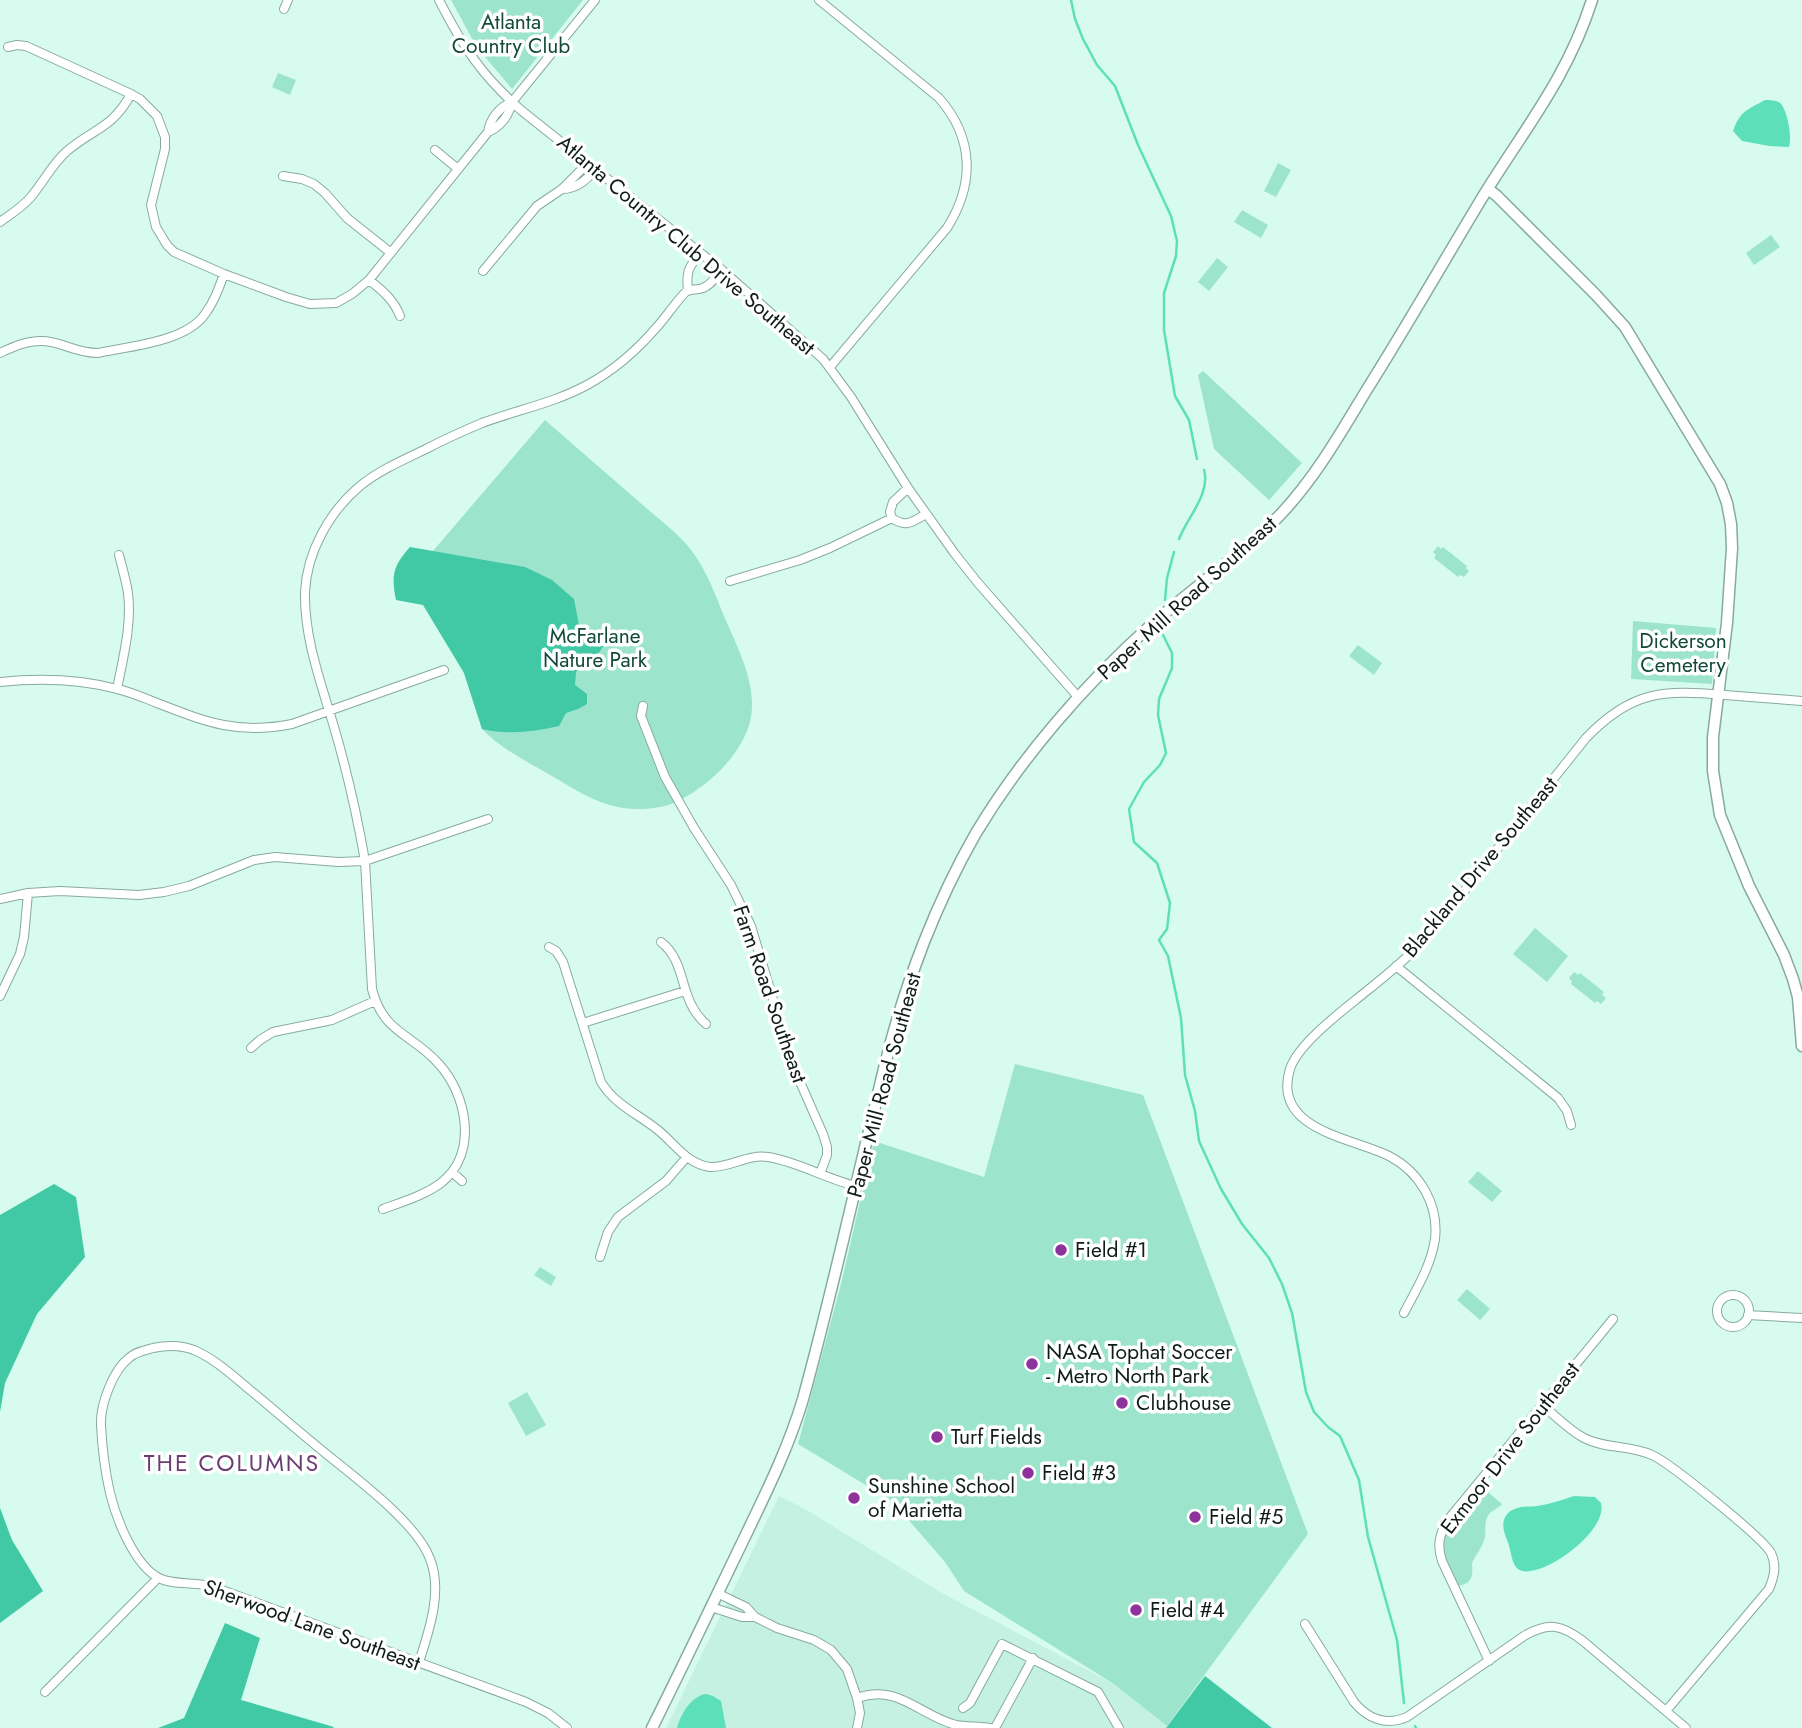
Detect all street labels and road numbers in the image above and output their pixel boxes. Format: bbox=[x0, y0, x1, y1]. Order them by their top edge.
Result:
street label: Atlanta Country Club Drive Southeast bbox=[550, 128, 822, 362]
street label: Paper Mill Road Southeast bbox=[1091, 509, 1283, 687]
street label: Blackland Drive Southeast bbox=[1395, 770, 1565, 964]
street label: Farm Road Southeast bbox=[726, 901, 814, 1087]
street label: Paper Mill Road Southeast bbox=[840, 969, 928, 1201]
street label: Exmoor Drive Southeast bbox=[1433, 1356, 1587, 1540]
street label: Sherwood Lane Southeast bbox=[199, 1572, 425, 1678]

